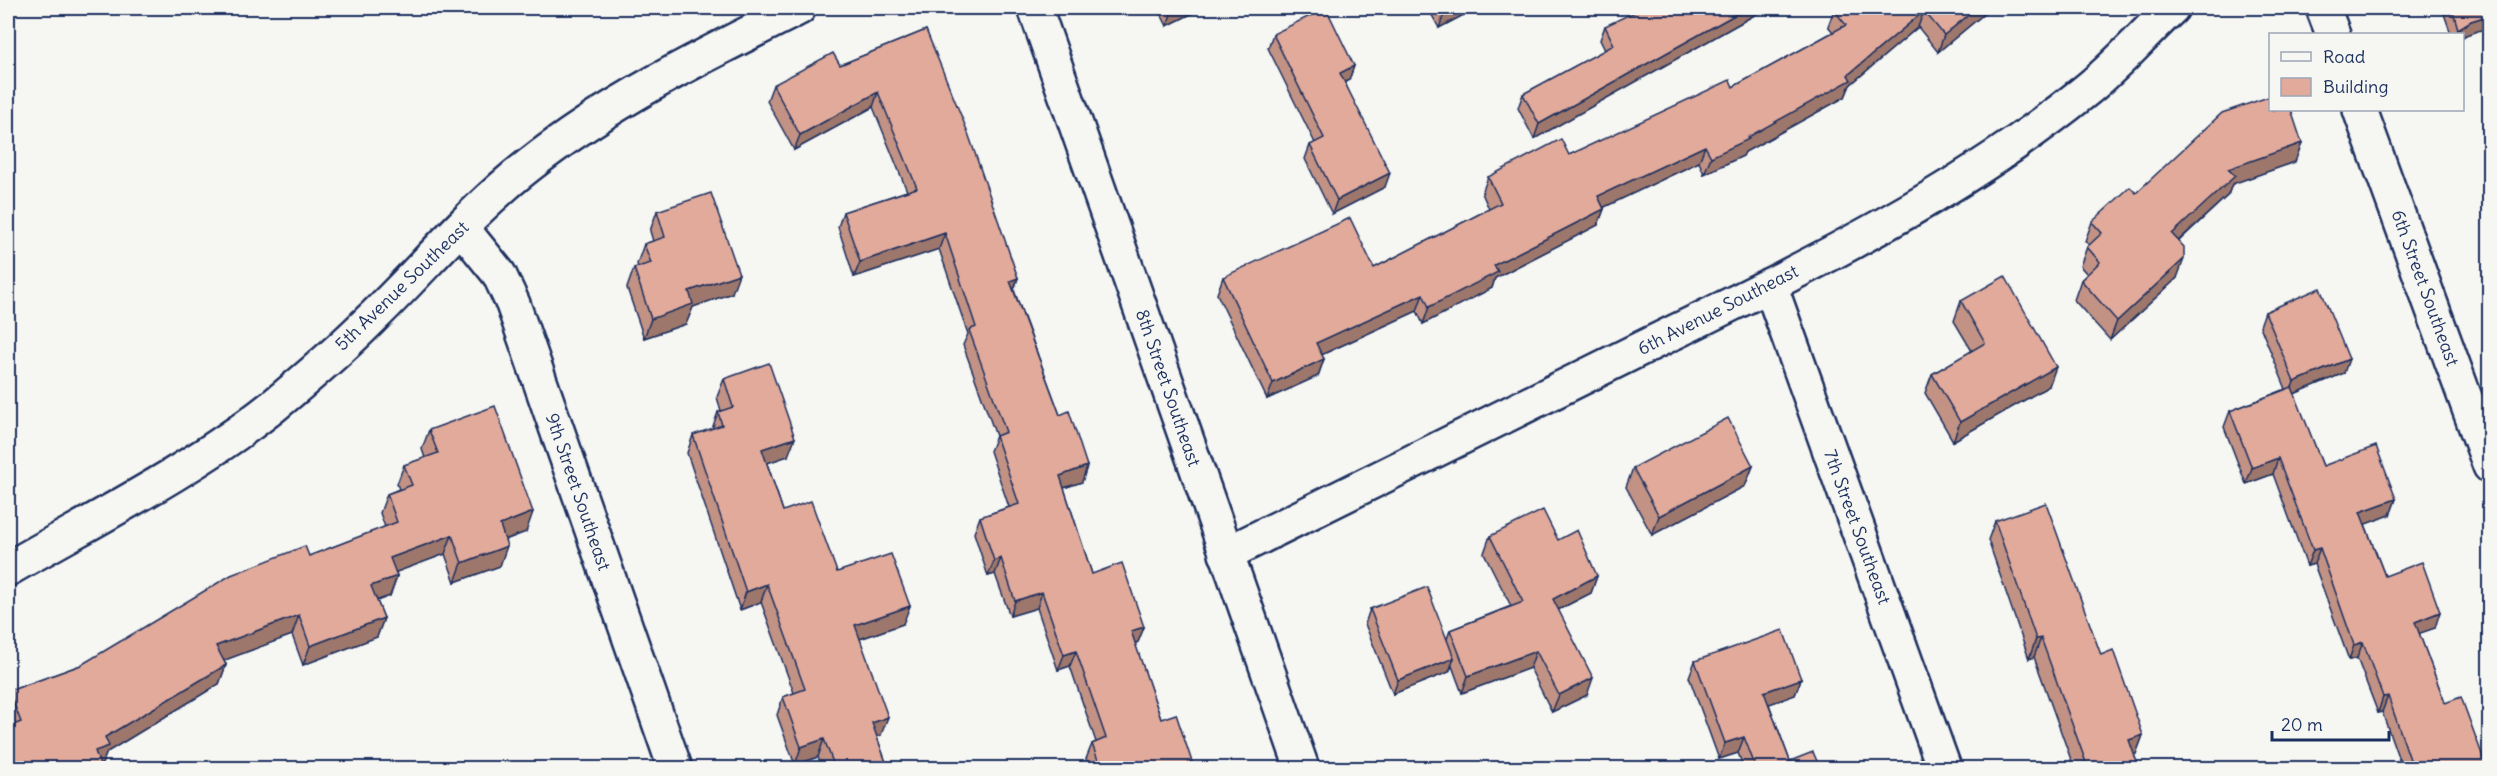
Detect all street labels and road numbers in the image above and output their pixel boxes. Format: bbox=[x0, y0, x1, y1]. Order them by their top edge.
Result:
street label: 6th Street Southeast bbox=[2386, 206, 2464, 369]
street label: 5th Avenue Southeast bbox=[330, 216, 473, 355]
street label: 6th Avenue Southeast bbox=[1634, 259, 1802, 360]
street label: 8th Street Southeast bbox=[1131, 306, 1206, 469]
street label: 9th Street Southeast bbox=[541, 410, 616, 573]
street label: 7th Street Southeast bbox=[1819, 446, 1896, 607]

